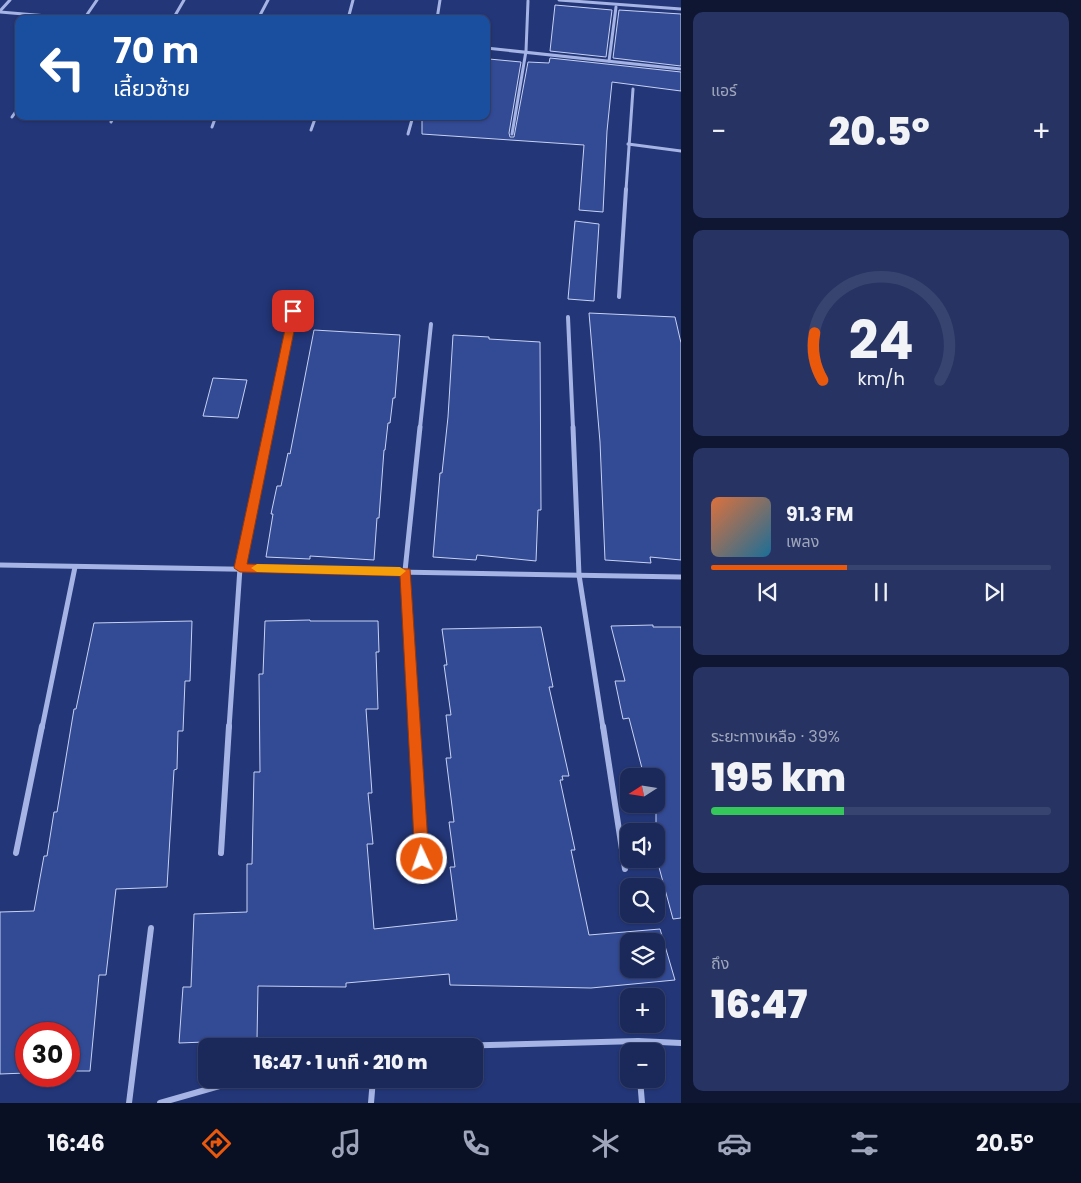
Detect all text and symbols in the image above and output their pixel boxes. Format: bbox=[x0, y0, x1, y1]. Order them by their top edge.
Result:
text: 70 m bbox=[113, 26, 199, 75]
icon: left bbox=[30, 35, 95, 100]
text: เลี้ยวซ้าย bbox=[113, 73, 190, 104]
text: แอร์ bbox=[711, 79, 737, 102]
text: 20.5° bbox=[829, 105, 930, 158]
text: − bbox=[711, 112, 726, 151]
text: + bbox=[1032, 112, 1051, 151]
pin bbox=[272, 290, 314, 332]
icon: arrive bbox=[279, 297, 307, 325]
text: 24 bbox=[849, 304, 913, 377]
text: km/h bbox=[857, 366, 905, 391]
text: 91.3 FM bbox=[786, 501, 854, 528]
text: เพลง bbox=[786, 530, 819, 553]
icon: previous bbox=[754, 578, 782, 606]
icon: pause bbox=[867, 578, 895, 606]
icon: next bbox=[980, 578, 1008, 606]
text: ระยะทางเหลือ · 39% bbox=[711, 725, 840, 748]
text: 195 km bbox=[711, 751, 846, 804]
north arrow bbox=[620, 768, 665, 812]
map controls bbox=[620, 768, 665, 1088]
button: sound bbox=[620, 823, 665, 868]
position arrow bbox=[395, 832, 447, 884]
button: search bbox=[620, 878, 665, 923]
button: layers bbox=[620, 933, 665, 978]
text: ถึง bbox=[711, 952, 729, 975]
text: 16:47 bbox=[711, 978, 807, 1031]
button: + bbox=[620, 988, 665, 1033]
speed limit sign: 30 bbox=[15, 1022, 80, 1087]
button: − bbox=[620, 1043, 665, 1088]
text: 16:47 · 1 นาที · 210 m bbox=[254, 1049, 427, 1076]
icon: directions bbox=[199, 1126, 234, 1161]
icon: music bbox=[329, 1126, 364, 1161]
icon: phone bbox=[458, 1126, 493, 1161]
icon: climate bbox=[588, 1126, 623, 1161]
icon: car bbox=[717, 1126, 752, 1161]
icon: filters bbox=[847, 1126, 882, 1161]
text: 16:46 bbox=[47, 1128, 105, 1159]
text: 20.5° bbox=[976, 1128, 1034, 1159]

